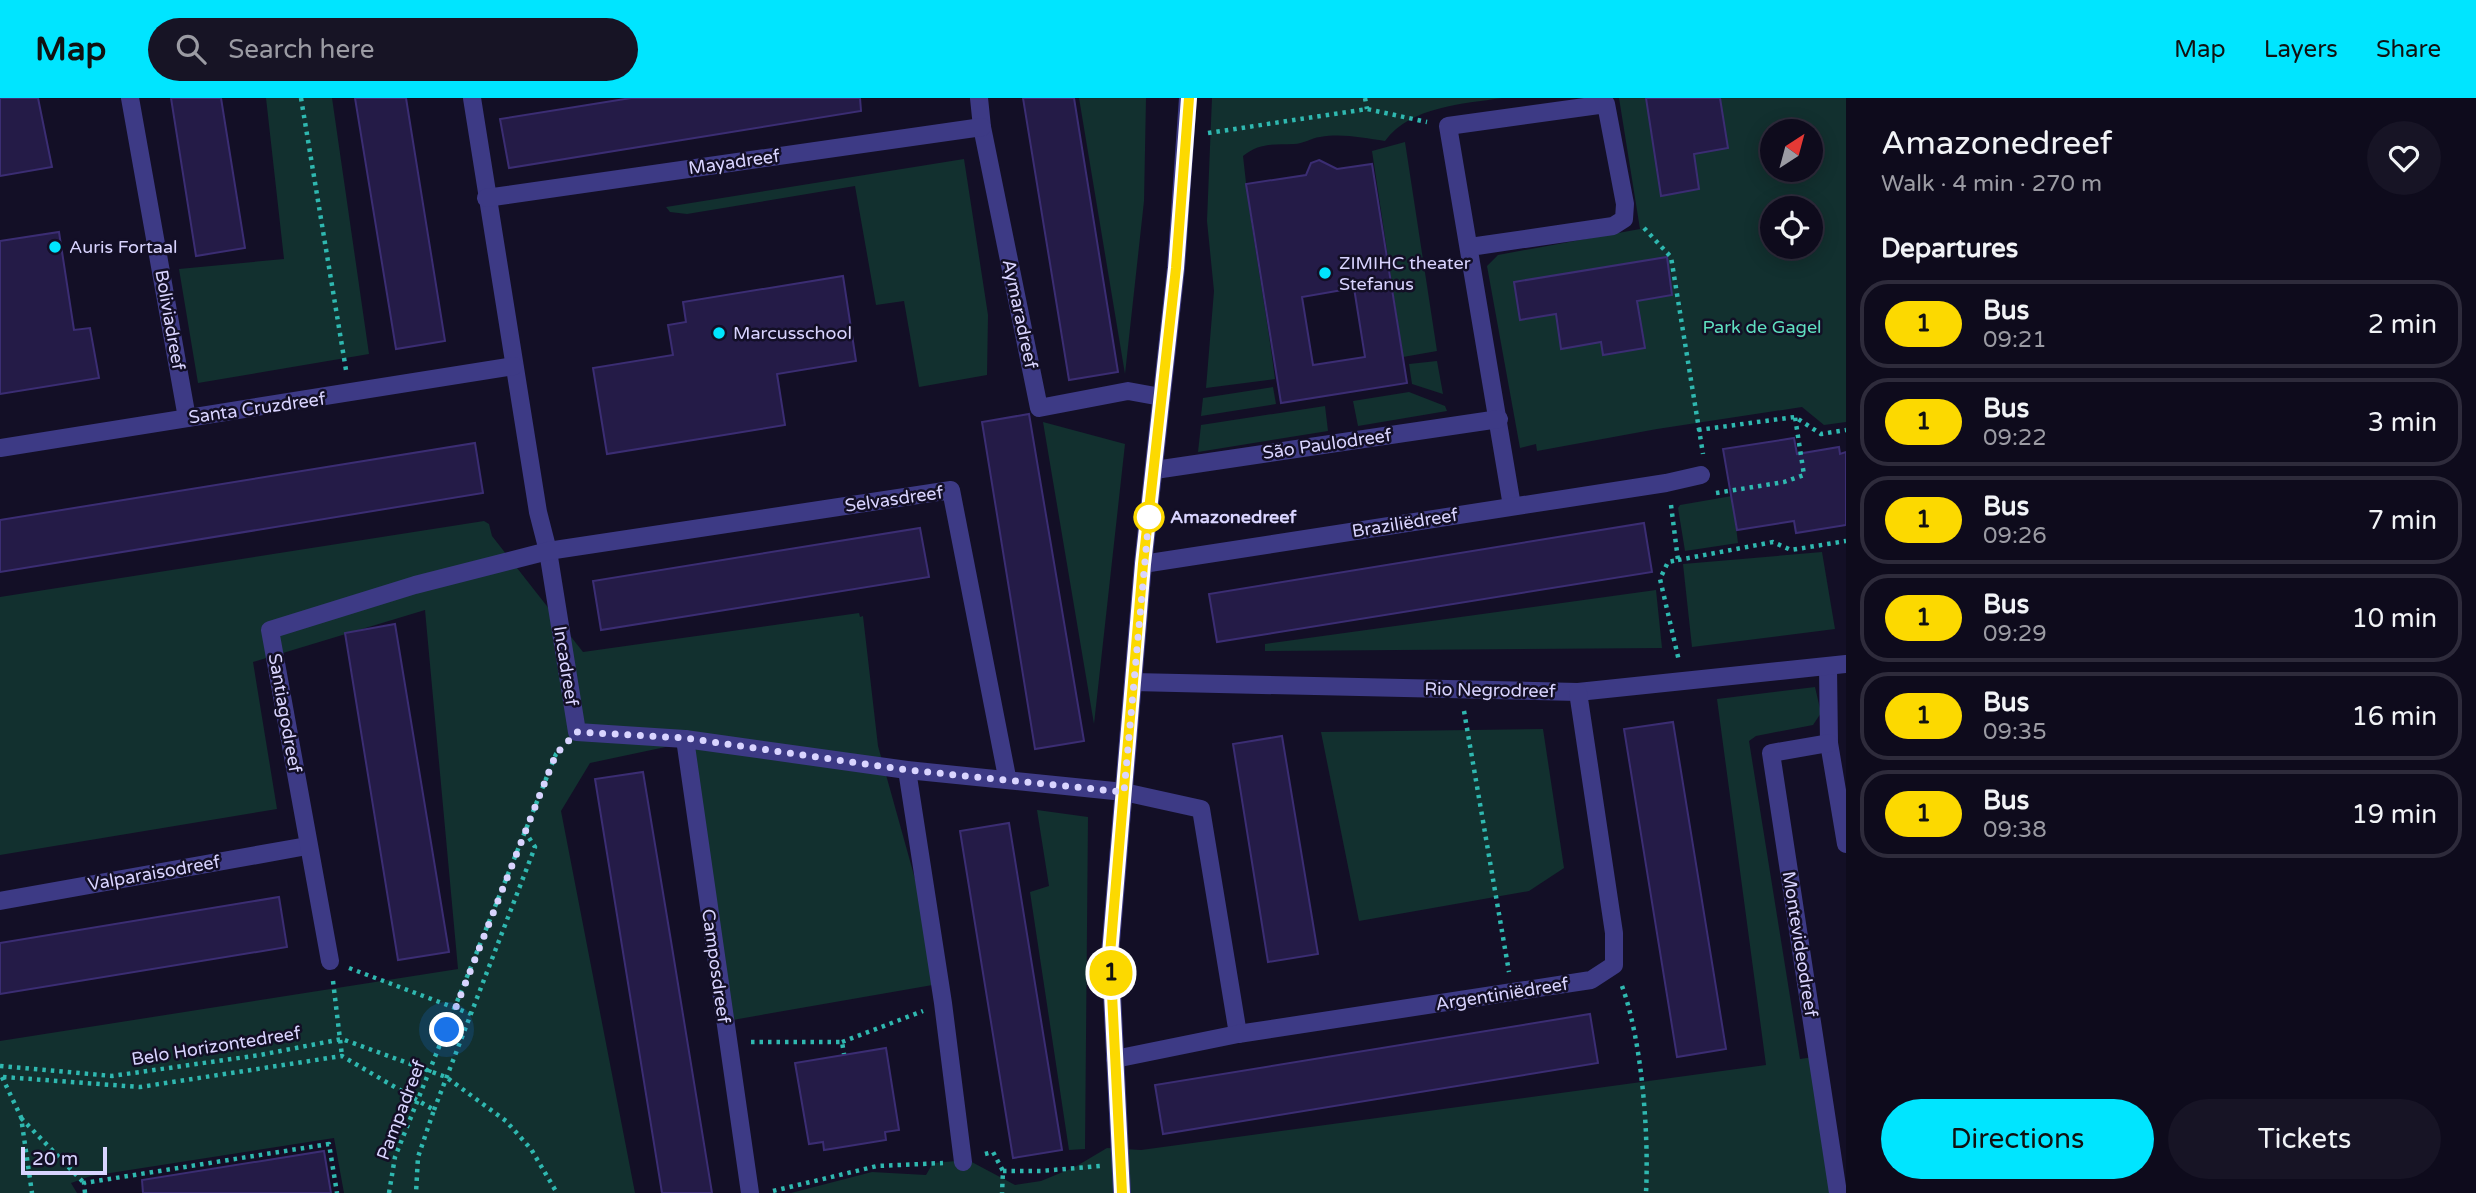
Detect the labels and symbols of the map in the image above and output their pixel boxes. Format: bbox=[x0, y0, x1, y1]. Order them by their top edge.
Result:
north arrow bbox=[1760, 119, 1824, 182]
street label: Mayadreef bbox=[687, 145, 781, 179]
place label: Auris Fortaal bbox=[69, 236, 178, 258]
marker: Auris Fortaal bbox=[47, 239, 63, 255]
place label: ZIMIHC theater Stefanus bbox=[1339, 252, 1471, 295]
street label: Aymaradreef bbox=[998, 257, 1042, 371]
marker: ZIMIHC theater Stefanus bbox=[1317, 265, 1333, 281]
street label: Boliviadreef bbox=[150, 268, 190, 372]
park label: Park de Gagel bbox=[1702, 316, 1822, 338]
place label: Marcusschool bbox=[733, 322, 852, 344]
marker: Marcusschool bbox=[711, 325, 727, 341]
street label: Santa Cruzdreef bbox=[187, 387, 327, 429]
street label: São Paulodreef bbox=[1261, 424, 1393, 464]
street label: Selvasdreef bbox=[843, 481, 945, 517]
marker: Amazonedreef bbox=[1134, 502, 1164, 532]
street label: Braziliëdreef bbox=[1350, 504, 1460, 542]
place label: Amazonedreef bbox=[1170, 506, 1297, 528]
street label: Incadreef bbox=[549, 624, 583, 708]
street label: Santiagodreef bbox=[264, 652, 306, 775]
street label: Rio Negrodreef bbox=[1424, 678, 1556, 702]
street label: Valparaisodreef bbox=[86, 851, 222, 895]
street label: Montevideodreef bbox=[1778, 869, 1822, 1019]
street label: Camposdreef bbox=[697, 907, 735, 1025]
line badge: 1 bbox=[1088, 950, 1134, 996]
street label: Argentiniëdreef bbox=[1434, 973, 1570, 1015]
your location bbox=[429, 1012, 464, 1047]
street label: Belo Horizontedreef bbox=[130, 1022, 302, 1070]
street label: Pampadreef bbox=[372, 1057, 430, 1163]
scale bar bbox=[21, 1144, 107, 1176]

